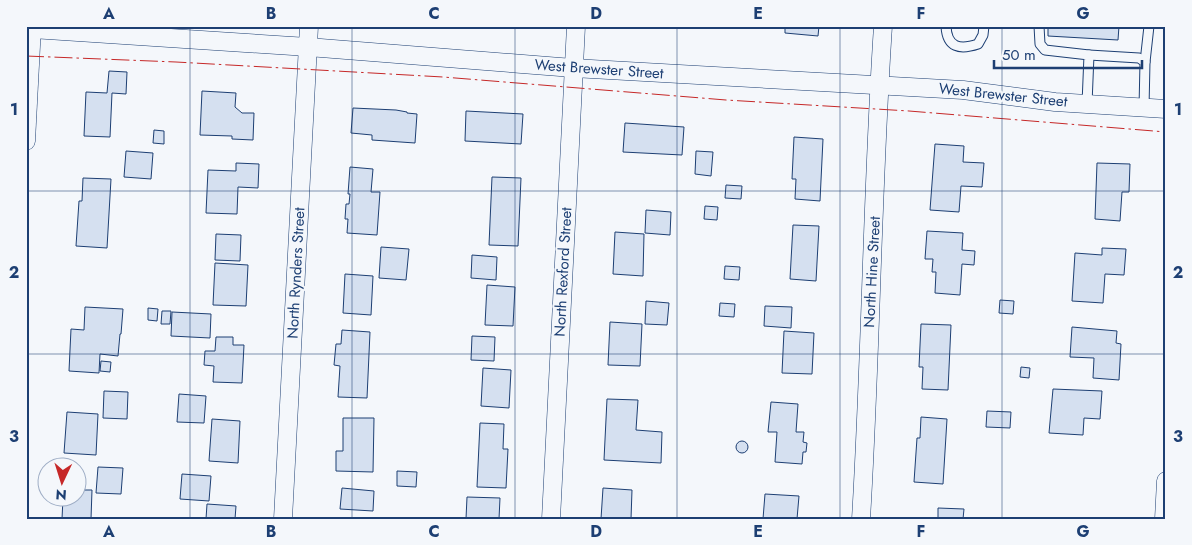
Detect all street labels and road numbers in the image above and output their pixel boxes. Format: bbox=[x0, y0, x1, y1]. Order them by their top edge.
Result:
street label: West Brewster Street bbox=[534, 54, 665, 85]
street label: West Brewster Street bbox=[938, 77, 1069, 113]
street label: North Rynders Street bbox=[282, 206, 310, 339]
street label: North Rexford Street bbox=[549, 206, 577, 337]
street label: North Hine Street bbox=[858, 215, 886, 328]

